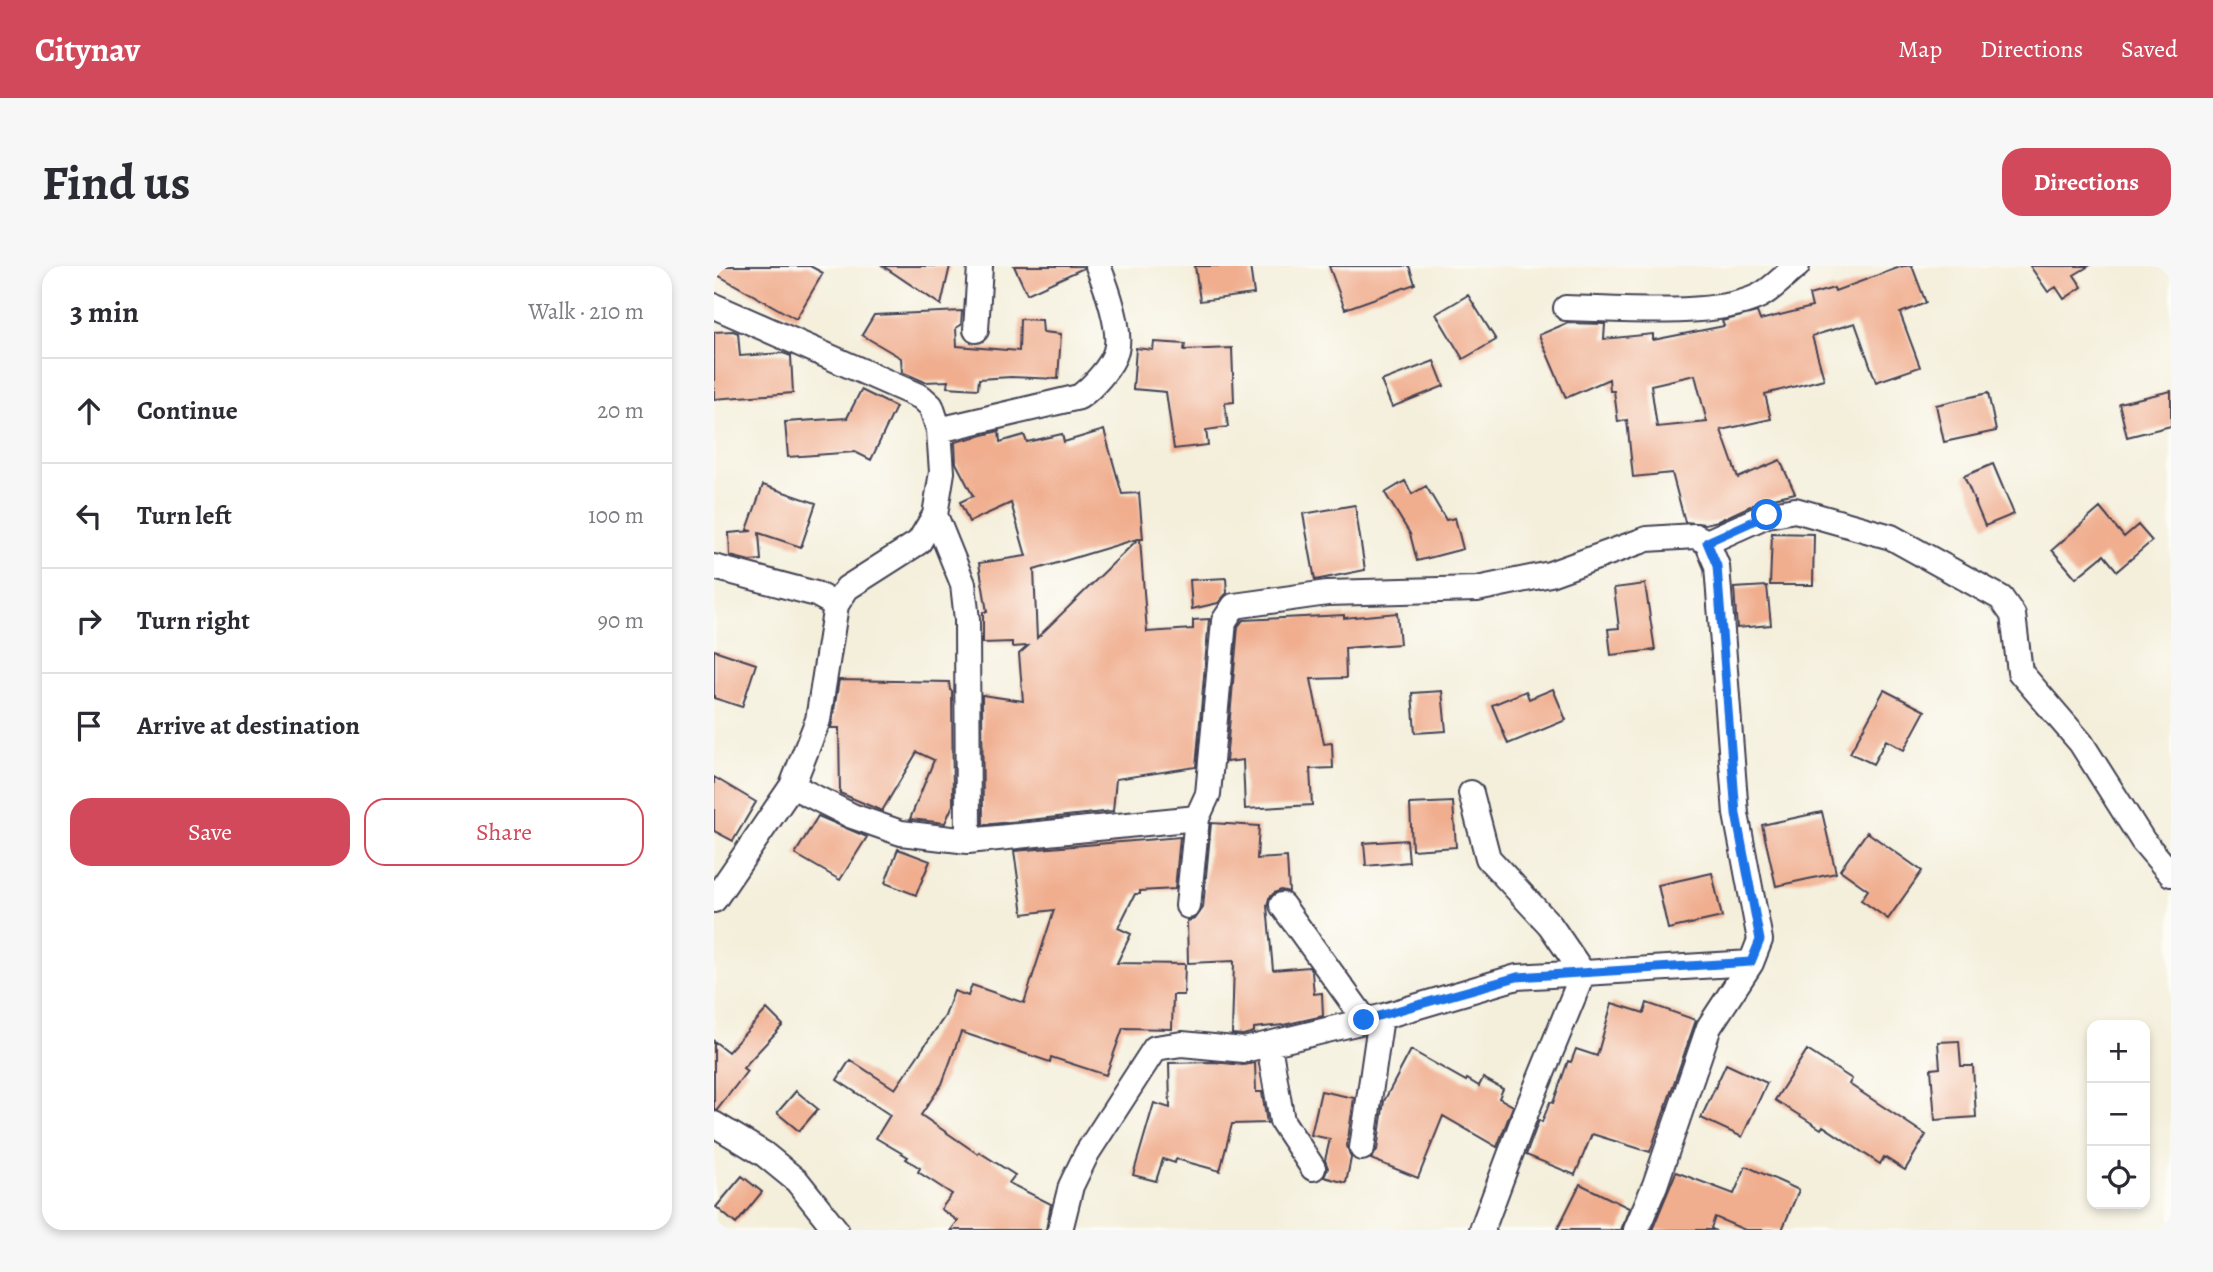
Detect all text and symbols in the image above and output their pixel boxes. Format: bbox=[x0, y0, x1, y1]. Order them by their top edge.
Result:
text: Citynav bbox=[35, 27, 140, 72]
text: Map bbox=[1898, 33, 1942, 65]
text: Directions bbox=[1980, 33, 2083, 65]
text: Saved bbox=[2121, 33, 2178, 65]
button: Directions bbox=[2002, 148, 2171, 216]
text: Find us bbox=[42, 149, 190, 216]
text: 3 min bbox=[70, 292, 139, 332]
text: Walk · 210 m bbox=[528, 296, 644, 327]
icon: ahead bbox=[70, 392, 108, 430]
text: Continue bbox=[137, 393, 238, 428]
text: 20 m bbox=[597, 395, 644, 426]
icon: left bbox=[70, 497, 108, 535]
text: Turn left bbox=[137, 498, 232, 533]
route start bbox=[1751, 499, 1782, 530]
text: 100 m bbox=[588, 500, 644, 531]
icon: right bbox=[70, 602, 108, 640]
text: Turn right bbox=[137, 603, 250, 638]
text: 90 m bbox=[598, 605, 644, 636]
icon: arrive bbox=[70, 707, 108, 745]
text: Arrive at destination bbox=[137, 708, 360, 743]
button: Save bbox=[70, 798, 350, 866]
button: Share bbox=[364, 798, 644, 866]
route end bbox=[1348, 1004, 1379, 1035]
map controls bbox=[2087, 1020, 2150, 1209]
button: + bbox=[2087, 1020, 2150, 1083]
button: − bbox=[2087, 1083, 2150, 1146]
button: locate bbox=[2087, 1146, 2150, 1209]

